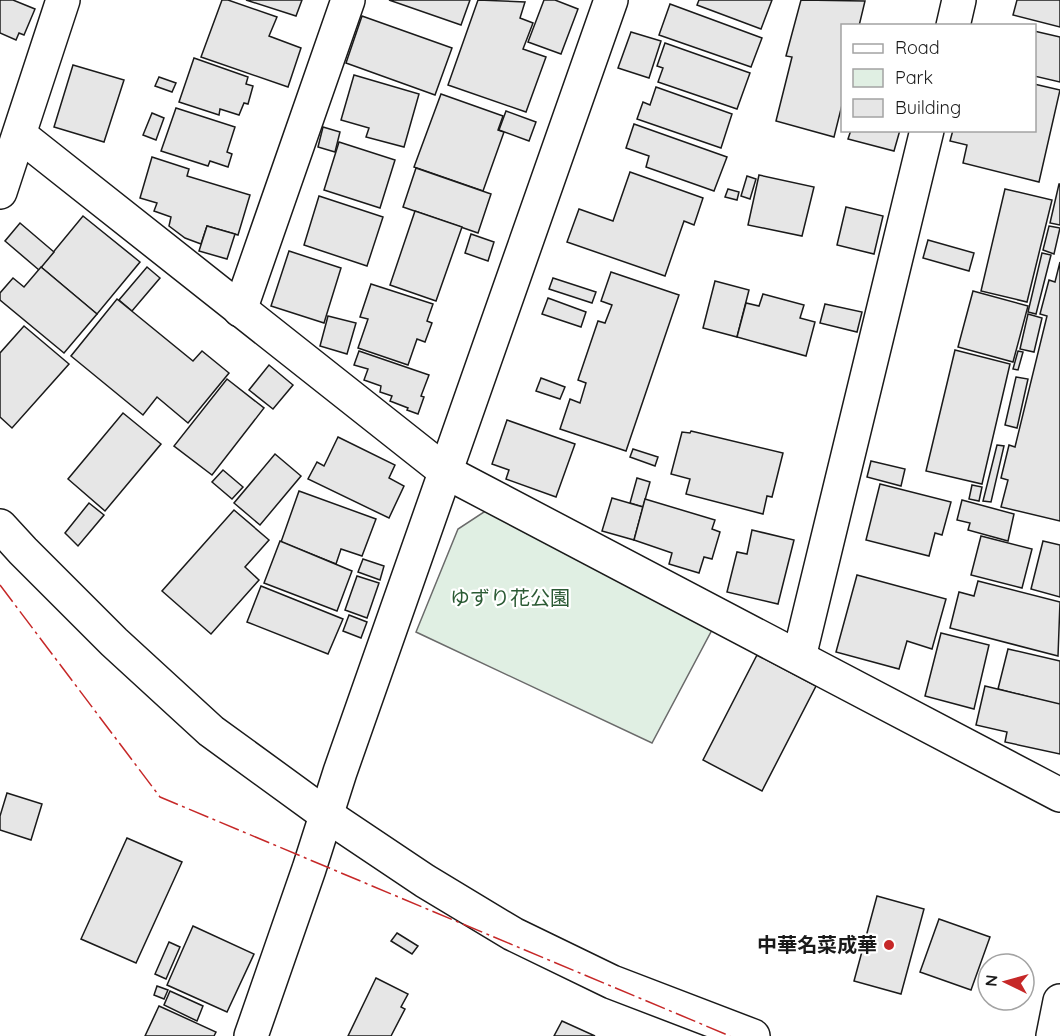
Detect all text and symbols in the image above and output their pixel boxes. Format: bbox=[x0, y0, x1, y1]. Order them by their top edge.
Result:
legend bbox=[841, 24, 1036, 132]
text: Road bbox=[895, 36, 940, 59]
text: Park bbox=[895, 66, 933, 89]
text: Building bbox=[895, 96, 961, 119]
park label: ゆずり花公園 bbox=[450, 585, 570, 610]
place label: 中華名菜成華 bbox=[757, 932, 877, 957]
marker: 中華名菜成華 bbox=[882, 938, 896, 952]
north arrow bbox=[976, 952, 1036, 1012]
text: N bbox=[981, 974, 1002, 987]

